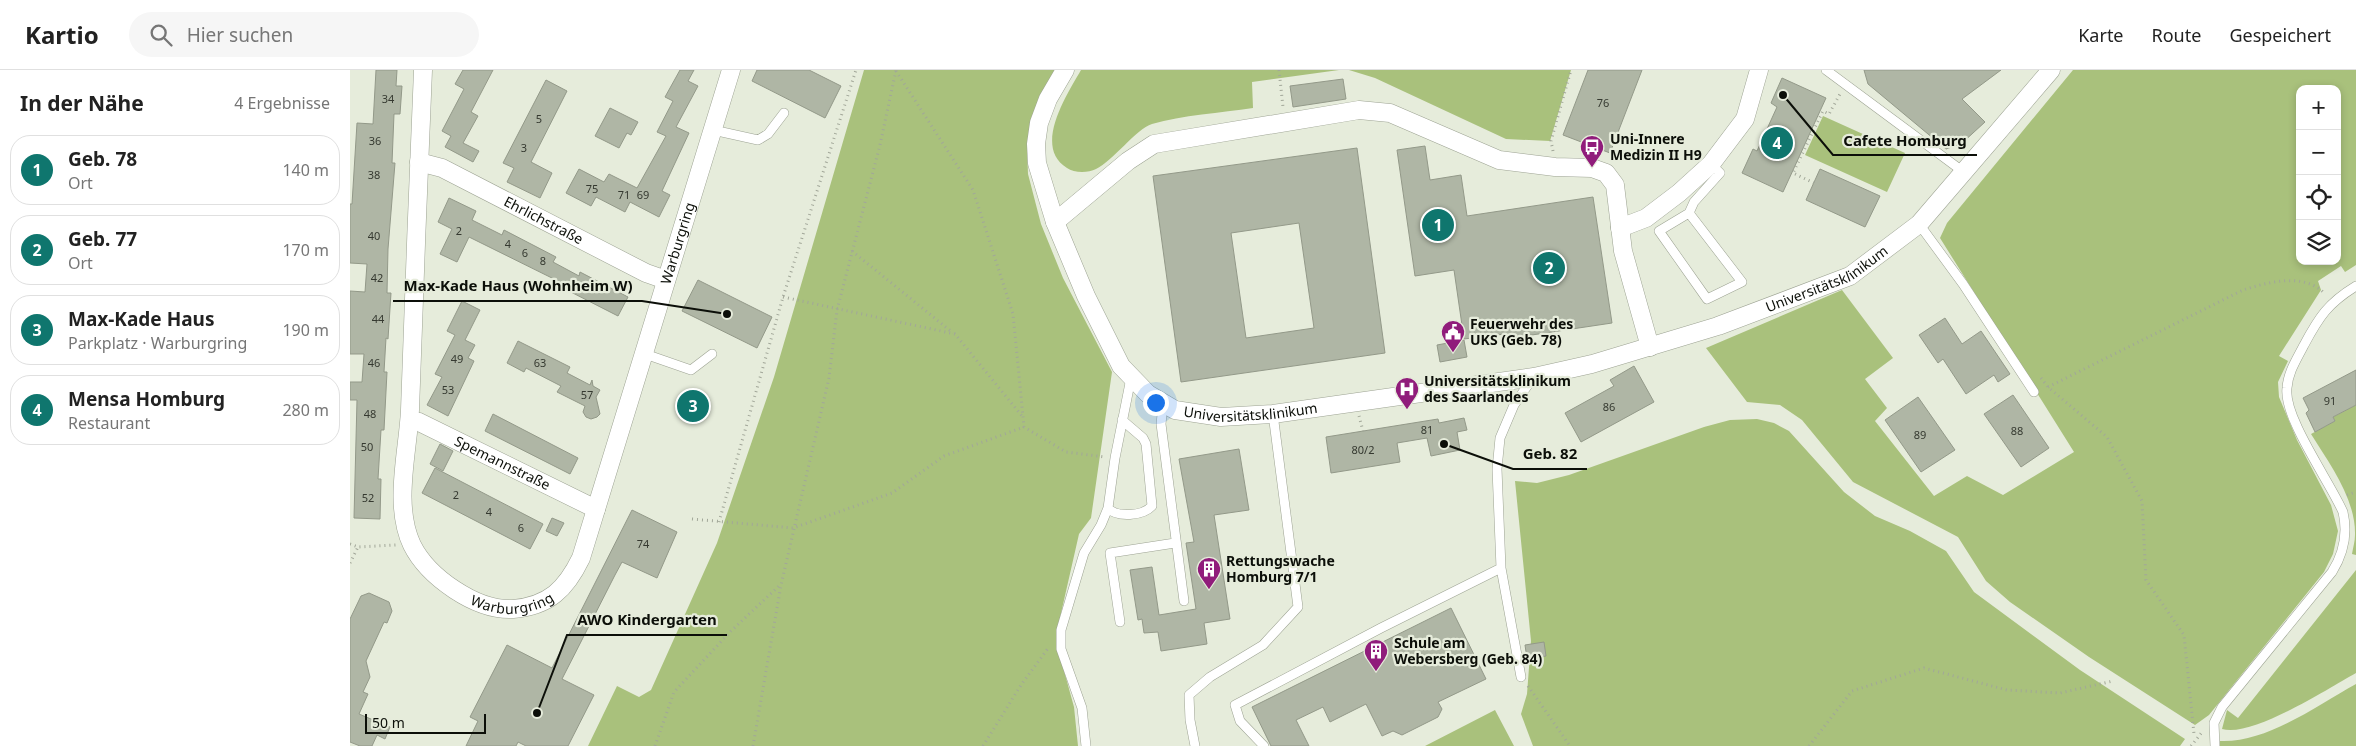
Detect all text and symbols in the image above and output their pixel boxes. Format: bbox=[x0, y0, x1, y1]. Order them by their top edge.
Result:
search box bbox=[129, 12, 479, 57]
text: Kartio bbox=[25, 18, 99, 51]
icon: search bbox=[147, 21, 175, 49]
text: Hier suchen bbox=[187, 22, 293, 48]
text: Karte bbox=[2078, 23, 2124, 47]
text: Route bbox=[2152, 23, 2201, 47]
text: Gespeichert bbox=[2229, 23, 2331, 47]
map controls bbox=[2296, 85, 2341, 265]
button: + bbox=[2296, 85, 2341, 130]
text: In der Nähe bbox=[20, 89, 144, 117]
house number: 34 bbox=[382, 91, 395, 106]
text: 4 Ergebnisse bbox=[234, 92, 330, 114]
house number: 76 bbox=[1597, 95, 1609, 110]
house number: 5 bbox=[536, 111, 542, 126]
pin: 4 bbox=[1761, 124, 1793, 162]
callout: Cafete Homburg bbox=[1833, 125, 1977, 155]
place label: Uni-Innere Medizin II H9 bbox=[1610, 129, 1702, 164]
text: Cafete Homburg bbox=[1843, 130, 1967, 150]
button: − bbox=[2296, 130, 2341, 175]
house number: 36 bbox=[369, 133, 381, 148]
bus stop icon: Uni-Innere Medizin II H9 bbox=[1579, 134, 1605, 168]
house number: 3 bbox=[521, 140, 527, 155]
text: Geb. 78 bbox=[68, 146, 137, 172]
text: 1 bbox=[32, 159, 42, 181]
text: 140 m bbox=[282, 159, 329, 181]
house number: 38 bbox=[368, 167, 380, 182]
text: Ort bbox=[68, 172, 93, 194]
button: locate bbox=[2296, 175, 2341, 220]
house number: 75 bbox=[586, 181, 598, 196]
house number: 71 bbox=[618, 187, 630, 202]
house number: 69 bbox=[637, 187, 649, 202]
street label: Ehrlichstraße bbox=[501, 192, 587, 248]
street label: Warburgring bbox=[656, 200, 699, 286]
pin: 1 bbox=[1422, 206, 1454, 244]
button: layers bbox=[2296, 220, 2341, 265]
house number: 2 bbox=[456, 223, 462, 238]
text: Geb. 77 bbox=[68, 226, 137, 252]
house number: 40 bbox=[368, 228, 380, 243]
house number: 4 bbox=[505, 236, 512, 251]
text: 2 bbox=[32, 239, 42, 261]
text: 170 m bbox=[282, 239, 329, 261]
street label: Universitätsklinikum bbox=[1763, 241, 1891, 316]
house number: 6 bbox=[522, 245, 528, 260]
pin: 2 bbox=[1533, 249, 1565, 287]
text: Ort bbox=[68, 252, 93, 274]
house number: 8 bbox=[540, 253, 546, 268]
house number: 42 bbox=[371, 270, 383, 285]
callout: Max-Kade Haus (Wohnheim W) bbox=[393, 271, 642, 301]
text: Max-Kade Haus (Wohnheim W) bbox=[404, 275, 633, 295]
text: Max-Kade Haus bbox=[68, 306, 214, 332]
house number: 44 bbox=[372, 311, 385, 326]
place label: Feuerwehr des UKS (Geb. 78) bbox=[1470, 314, 1573, 349]
text: 3 bbox=[32, 319, 42, 341]
text: 190 m bbox=[282, 319, 329, 341]
public building icon: Feuerwehr des UKS (Geb. 78) bbox=[1440, 319, 1466, 353]
text: Parkplatz · Warburgring bbox=[68, 332, 247, 354]
house number: 49 bbox=[451, 351, 463, 366]
house number: 46 bbox=[368, 355, 380, 370]
house number: 63 bbox=[534, 355, 546, 370]
place label: Universitätsklinikum des Saarlandes bbox=[1424, 371, 1571, 406]
hospital icon: Universitätsklinikum des Saarlandes bbox=[1394, 376, 1420, 410]
house number: 53 bbox=[442, 382, 454, 397]
text: Mensa Homburg bbox=[68, 386, 225, 412]
house number: 57 bbox=[581, 387, 593, 402]
pin: 3 bbox=[677, 387, 709, 425]
your location bbox=[1143, 390, 1169, 416]
house number: 91 bbox=[2324, 393, 2336, 408]
street label: Universitätsklinikum bbox=[1182, 398, 1319, 426]
text: 4 bbox=[32, 399, 42, 421]
text: 280 m bbox=[282, 399, 329, 421]
house number: 86 bbox=[1603, 399, 1615, 414]
house number: 48 bbox=[364, 406, 376, 421]
text: Restaurant bbox=[68, 412, 150, 434]
house number: 81 bbox=[1421, 422, 1433, 437]
house number: 88 bbox=[2011, 423, 2023, 438]
house number: 89 bbox=[1914, 427, 1926, 442]
street label: Spemannstraße bbox=[452, 431, 554, 494]
house number: 50 bbox=[361, 439, 373, 454]
callout: Geb. 82 bbox=[1513, 439, 1587, 469]
house number: 80/2 bbox=[1352, 442, 1374, 457]
text: Geb. 82 bbox=[1523, 443, 1578, 463]
house number: 2 bbox=[453, 487, 459, 502]
house number: 52 bbox=[362, 490, 374, 505]
house number: 4 bbox=[486, 504, 493, 519]
house number: 6 bbox=[518, 520, 524, 535]
house number: 74 bbox=[637, 536, 650, 551]
place label: Rettungswache Homburg 7/1 bbox=[1226, 551, 1335, 586]
building icon: Rettungswache Homburg 7/1 bbox=[1196, 556, 1222, 590]
street label: Warburgring bbox=[468, 588, 557, 618]
callout: AWO Kindergarten bbox=[567, 605, 727, 635]
text: AWO Kindergarten bbox=[577, 609, 717, 629]
place label: Schule am Webersberg (Geb. 84) bbox=[1394, 633, 1543, 668]
building icon: Schule am Webersberg (Geb. 84) bbox=[1363, 638, 1389, 672]
scale bar bbox=[365, 711, 486, 734]
text: 50 m bbox=[372, 713, 405, 732]

